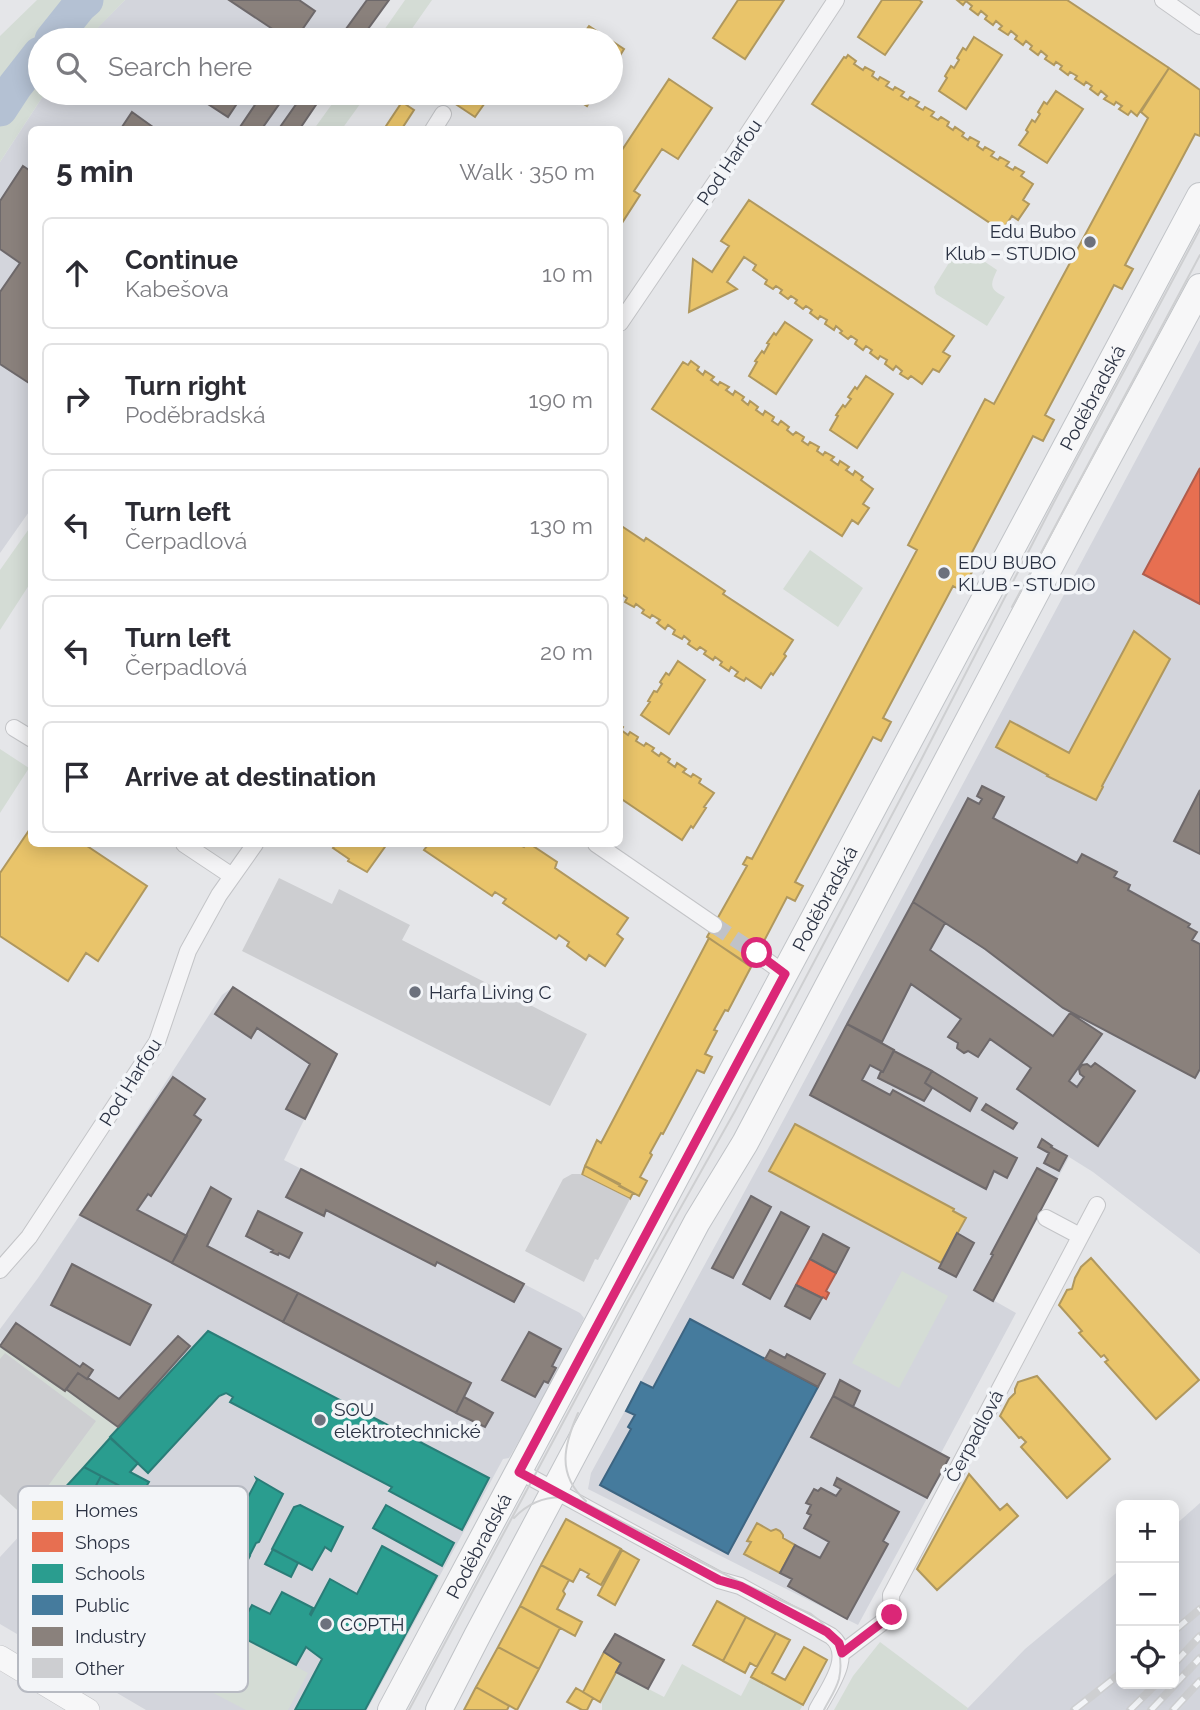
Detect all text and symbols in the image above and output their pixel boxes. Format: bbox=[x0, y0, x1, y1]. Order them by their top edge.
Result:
search box bbox=[28, 28, 623, 105]
icon: search bbox=[52, 48, 90, 86]
text: Search here bbox=[108, 52, 252, 82]
street label: Pod Harfou bbox=[692, 115, 766, 209]
text: 5 min bbox=[56, 154, 134, 189]
text: Walk · 350 m bbox=[459, 158, 595, 185]
place label: Edu Bubo Klub – STUDIO bbox=[945, 220, 1076, 264]
marker: Edu Bubo Klub – STUDIO bbox=[1082, 234, 1098, 250]
text: Continue bbox=[125, 245, 238, 275]
icon: ahead bbox=[58, 254, 96, 292]
text: 10 m bbox=[542, 260, 593, 287]
text: Kabešova bbox=[125, 275, 229, 302]
street label: Poděbradská bbox=[1055, 341, 1129, 454]
text: Turn right bbox=[125, 371, 246, 401]
icon: right bbox=[58, 380, 96, 418]
text: 190 m bbox=[529, 386, 593, 413]
text: Poděbradská bbox=[125, 401, 265, 428]
text: Turn left bbox=[125, 497, 231, 527]
icon: left bbox=[58, 506, 96, 544]
text: 130 m bbox=[530, 512, 593, 539]
text: Čerpadlová bbox=[125, 527, 247, 554]
place label: EDU BUBO KLUB - STUDIO bbox=[958, 551, 1095, 595]
marker: EDU BUBO KLUB - STUDIO bbox=[936, 565, 952, 581]
text: Turn left bbox=[125, 623, 231, 653]
icon: left bbox=[58, 632, 96, 670]
text: 20 m bbox=[540, 638, 593, 665]
text: Čerpadlová bbox=[125, 653, 247, 680]
icon: arrive bbox=[58, 758, 96, 796]
text: Arrive at destination bbox=[125, 762, 376, 792]
street label: Poděbradská bbox=[788, 842, 862, 955]
route start bbox=[741, 937, 772, 968]
place label: Harfa Living C bbox=[429, 981, 552, 1003]
marker: Harfa Living C bbox=[407, 984, 423, 1000]
street label: Pod Harfou bbox=[94, 1034, 166, 1130]
street label: Čerpadlová bbox=[941, 1386, 1007, 1486]
place label: SOU elektrotechnické bbox=[334, 1398, 481, 1442]
marker: SOU elektrotechnické bbox=[312, 1412, 328, 1428]
legend bbox=[18, 1486, 248, 1692]
street label: Poděbradská bbox=[442, 1490, 516, 1602]
text: Homes bbox=[75, 1499, 138, 1521]
map controls bbox=[1116, 1500, 1179, 1689]
button: + bbox=[1116, 1500, 1179, 1563]
text: Shops bbox=[75, 1531, 130, 1553]
text: Schools bbox=[75, 1562, 145, 1584]
button: − bbox=[1116, 1563, 1179, 1626]
text: Public bbox=[75, 1594, 130, 1616]
route end bbox=[876, 1599, 907, 1630]
place label: COPTH bbox=[340, 1613, 405, 1635]
marker: COPTH bbox=[318, 1616, 334, 1632]
text: Industry bbox=[75, 1625, 146, 1647]
button: locate bbox=[1116, 1626, 1179, 1689]
text: Other bbox=[75, 1657, 125, 1679]

